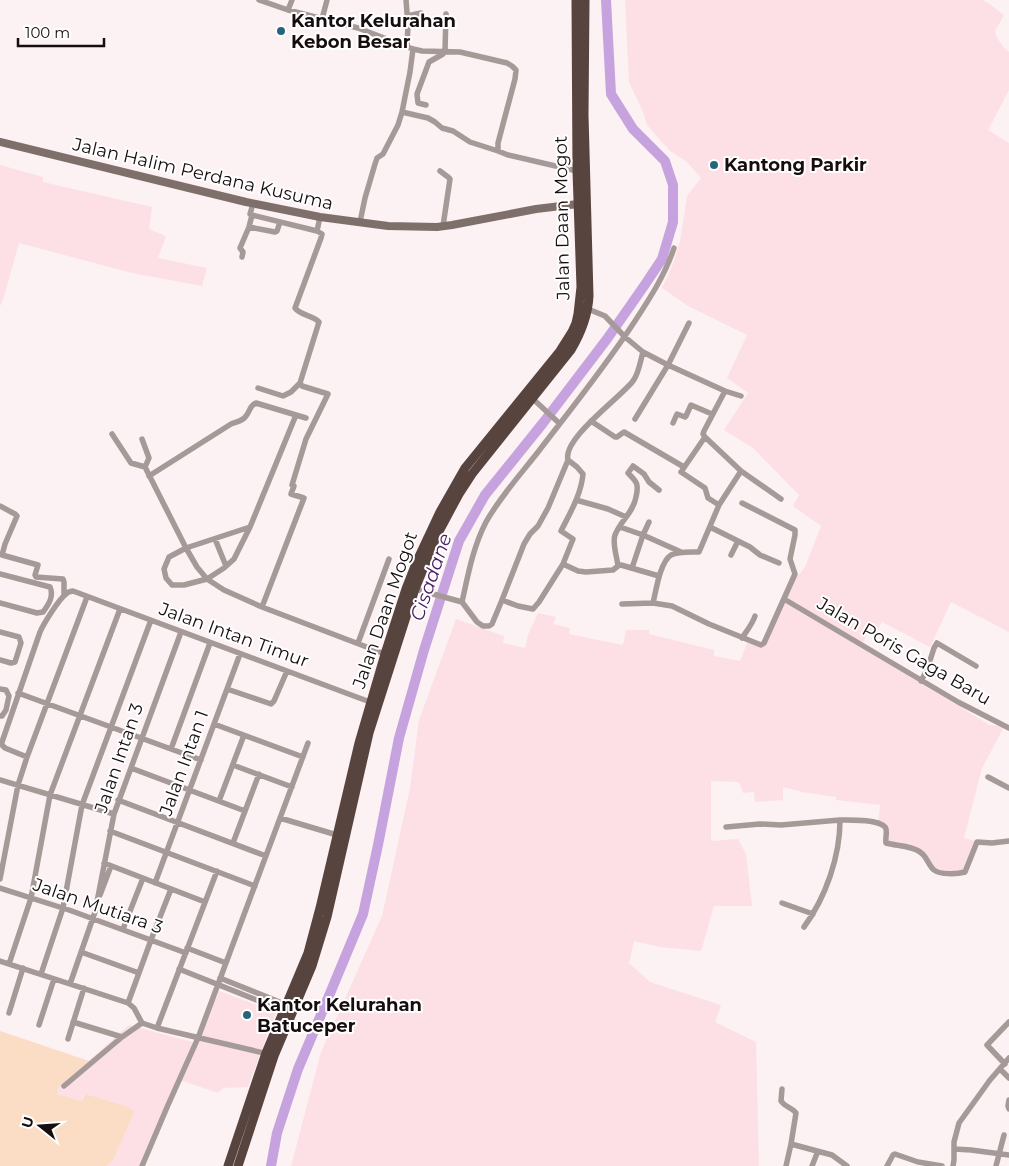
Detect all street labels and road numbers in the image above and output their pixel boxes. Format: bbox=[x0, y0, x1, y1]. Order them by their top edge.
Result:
street label: Jalan Halim Perdana Kusuma bbox=[70, 133, 335, 215]
street label: Jalan Daan Mogot bbox=[550, 136, 574, 301]
street label: Jalan Daan Mogot bbox=[348, 529, 422, 692]
street label: Jalan Poris Gaga Baru bbox=[812, 592, 995, 710]
street label: Jalan Intan Timur bbox=[155, 597, 312, 672]
street label: Jalan Intan 3 bbox=[90, 700, 148, 817]
street label: Jalan Intan 1 bbox=[154, 707, 213, 820]
street label: Jalan Mutiara 3 bbox=[29, 873, 166, 939]

